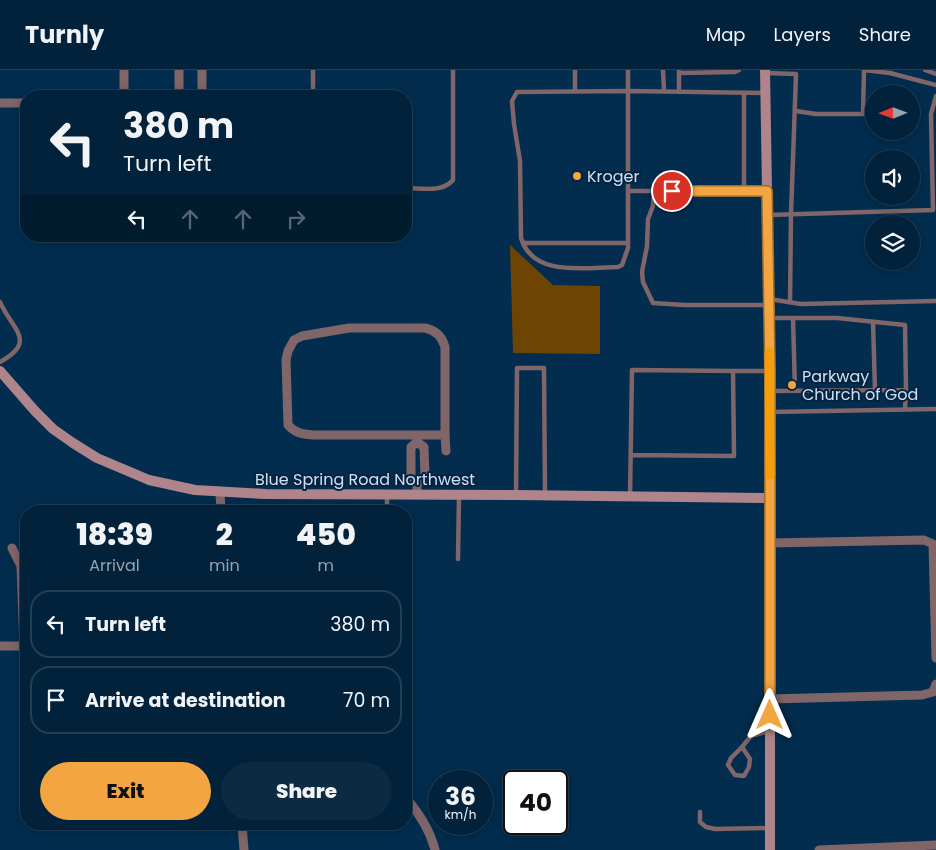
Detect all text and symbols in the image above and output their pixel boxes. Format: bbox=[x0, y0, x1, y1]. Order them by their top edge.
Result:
text: Turnly bbox=[25, 18, 104, 51]
text: Map bbox=[706, 22, 746, 47]
text: Layers bbox=[774, 22, 831, 47]
text: Share bbox=[859, 22, 911, 47]
north arrow bbox=[865, 85, 920, 140]
map controls bbox=[865, 85, 920, 270]
text: 380 m bbox=[123, 101, 234, 150]
icon: left bbox=[40, 110, 105, 175]
text: Turn left bbox=[123, 148, 211, 179]
button: sound bbox=[865, 150, 920, 205]
place label: Kroger bbox=[587, 165, 640, 188]
marker: Kroger bbox=[571, 170, 583, 182]
pin bbox=[651, 170, 693, 212]
icon: arrive bbox=[658, 177, 686, 205]
icon: left bbox=[123, 205, 151, 233]
icon: ahead bbox=[176, 205, 204, 233]
icon: ahead bbox=[229, 205, 257, 233]
icon: right bbox=[282, 205, 310, 233]
button: layers bbox=[865, 215, 920, 270]
place label: Parkway Church of God bbox=[802, 365, 918, 406]
marker: Parkway Church of God bbox=[786, 379, 798, 391]
street label: Blue Spring Road Northwest bbox=[255, 468, 475, 491]
text: 18:39 bbox=[76, 513, 153, 556]
text: 2 bbox=[216, 513, 233, 556]
text: 450 bbox=[296, 513, 356, 556]
text: Arrival bbox=[89, 554, 140, 577]
text: min bbox=[209, 554, 240, 577]
text: m bbox=[318, 554, 334, 577]
icon: left bbox=[42, 610, 70, 638]
text: Turn left bbox=[85, 611, 166, 638]
text: 380 m bbox=[330, 611, 390, 638]
icon: arrive bbox=[42, 686, 70, 714]
text: Arrive at destination bbox=[85, 687, 286, 714]
text: 70 m bbox=[343, 687, 390, 714]
position arrow bbox=[743, 688, 795, 740]
button: Exit bbox=[40, 762, 211, 820]
button: Share bbox=[221, 762, 392, 820]
speed limit sign: 40 bbox=[503, 770, 568, 835]
text: 36 bbox=[445, 779, 476, 814]
text: km/h bbox=[445, 806, 476, 823]

